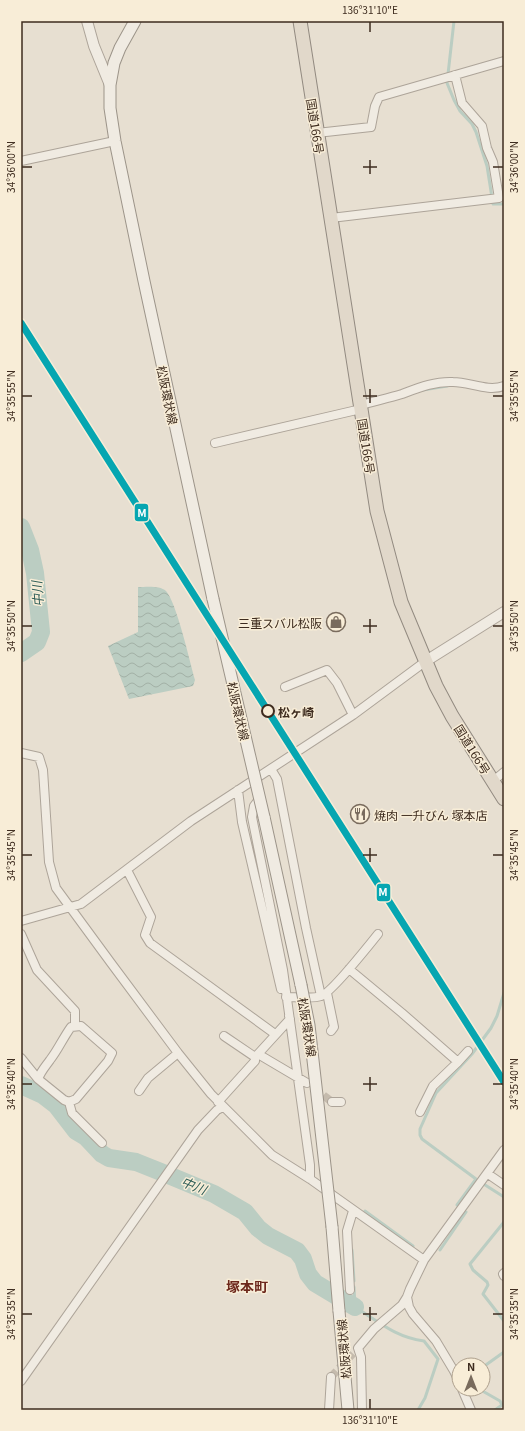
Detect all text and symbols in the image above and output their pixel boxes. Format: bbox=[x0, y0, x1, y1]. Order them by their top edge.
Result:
text: 136°31'10"E bbox=[342, 2, 398, 17]
street label: 国道166号 bbox=[303, 97, 329, 155]
text: 34°36'00"N bbox=[3, 141, 18, 193]
text: 34°36'00"N bbox=[506, 141, 521, 193]
street label: 松阪環状線 bbox=[153, 364, 183, 426]
text: 34°35'55"N bbox=[3, 370, 18, 422]
text: 34°35'55"N bbox=[506, 370, 521, 422]
street label: 国道166号 bbox=[354, 417, 380, 475]
line badge: M bbox=[134, 503, 149, 522]
text: M bbox=[137, 504, 147, 520]
water label: 中川 bbox=[26, 578, 48, 608]
text: 34°35'50"N bbox=[3, 600, 18, 652]
text: 34°35'50"N bbox=[506, 600, 521, 652]
shop icon: 三重スバル松阪 bbox=[325, 611, 347, 633]
place label: 三重スバル松阪 bbox=[238, 614, 322, 631]
street label: 松阪環状線 bbox=[224, 680, 254, 742]
place label: 松ヶ崎 bbox=[278, 703, 314, 720]
marker: 松ヶ崎 bbox=[261, 704, 275, 718]
street label: 国道166号 bbox=[451, 721, 495, 777]
restaurant icon: 焼肉 一升びん 塚本店 bbox=[349, 803, 371, 825]
place label: 焼肉 一升びん 塚本店 bbox=[374, 806, 487, 823]
text: 34°35'45"N bbox=[3, 829, 18, 881]
text: 34°35'45"N bbox=[506, 829, 521, 881]
line badge: M bbox=[376, 883, 391, 902]
text: M bbox=[378, 883, 388, 899]
street label: 松阪環状線 bbox=[295, 996, 321, 1058]
text: 34°35'40"N bbox=[3, 1058, 18, 1110]
text: 34°35'40"N bbox=[506, 1058, 521, 1110]
water label: 中川 bbox=[178, 1171, 211, 1199]
district label: 塚本町 bbox=[226, 1276, 268, 1296]
text: 34°35'35"N bbox=[3, 1288, 18, 1340]
text: 34°35'35"N bbox=[506, 1288, 521, 1340]
street label: 松阪環状線 bbox=[332, 1318, 354, 1380]
north arrow bbox=[451, 1357, 491, 1397]
text: N bbox=[467, 1358, 475, 1374]
text: 136°31'10"E bbox=[342, 1412, 398, 1427]

